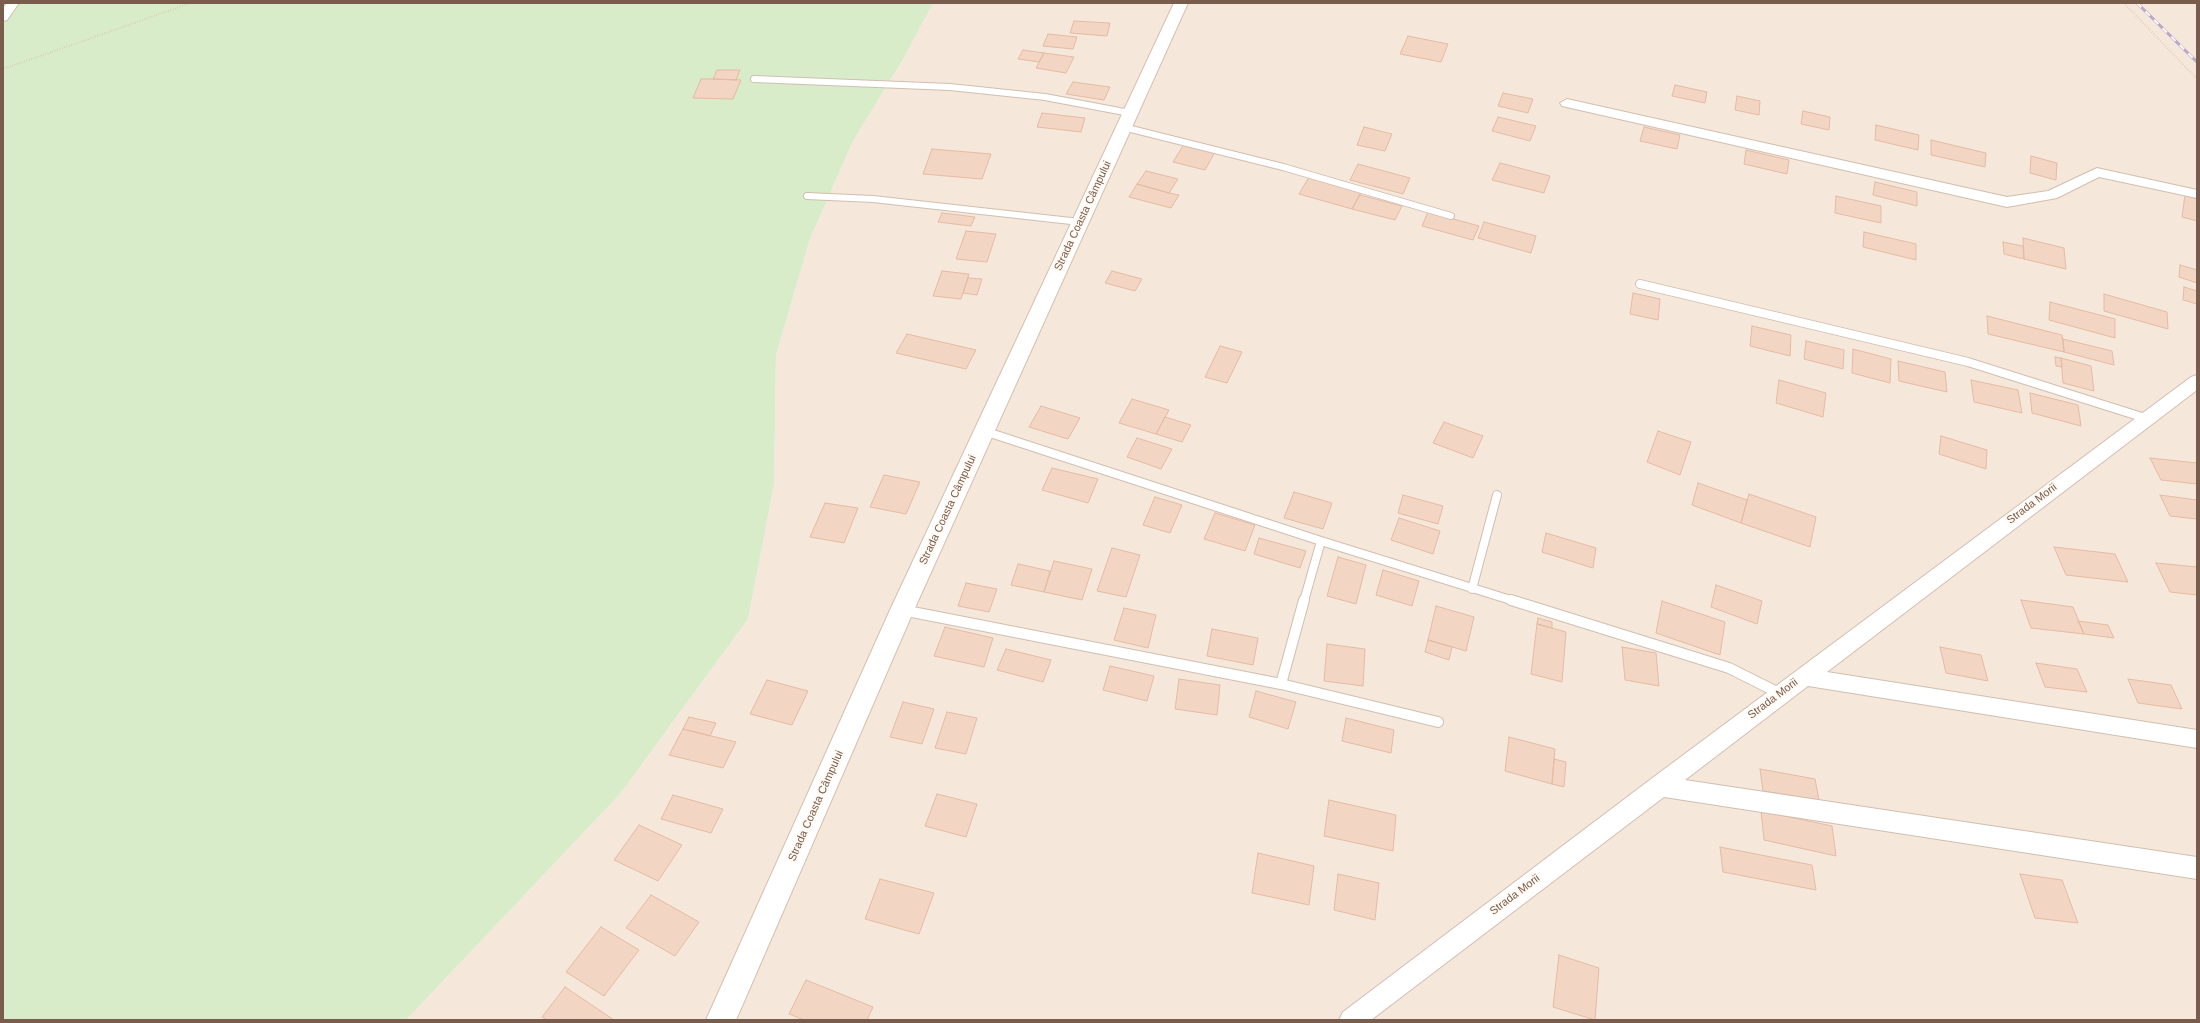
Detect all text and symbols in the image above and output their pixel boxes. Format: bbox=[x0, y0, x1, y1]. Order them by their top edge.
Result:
street label: Strada Coasta Câmpului bbox=[1052, 159, 1114, 273]
street label: Strada Coasta Câmpului bbox=[917, 453, 979, 567]
street label: Strada Morii bbox=[2004, 481, 2060, 527]
street label: Strada Morii bbox=[1745, 676, 1801, 722]
street label: Strada Coasta Câmpului bbox=[786, 749, 846, 863]
street label: Strada Morii bbox=[1487, 872, 1543, 918]

